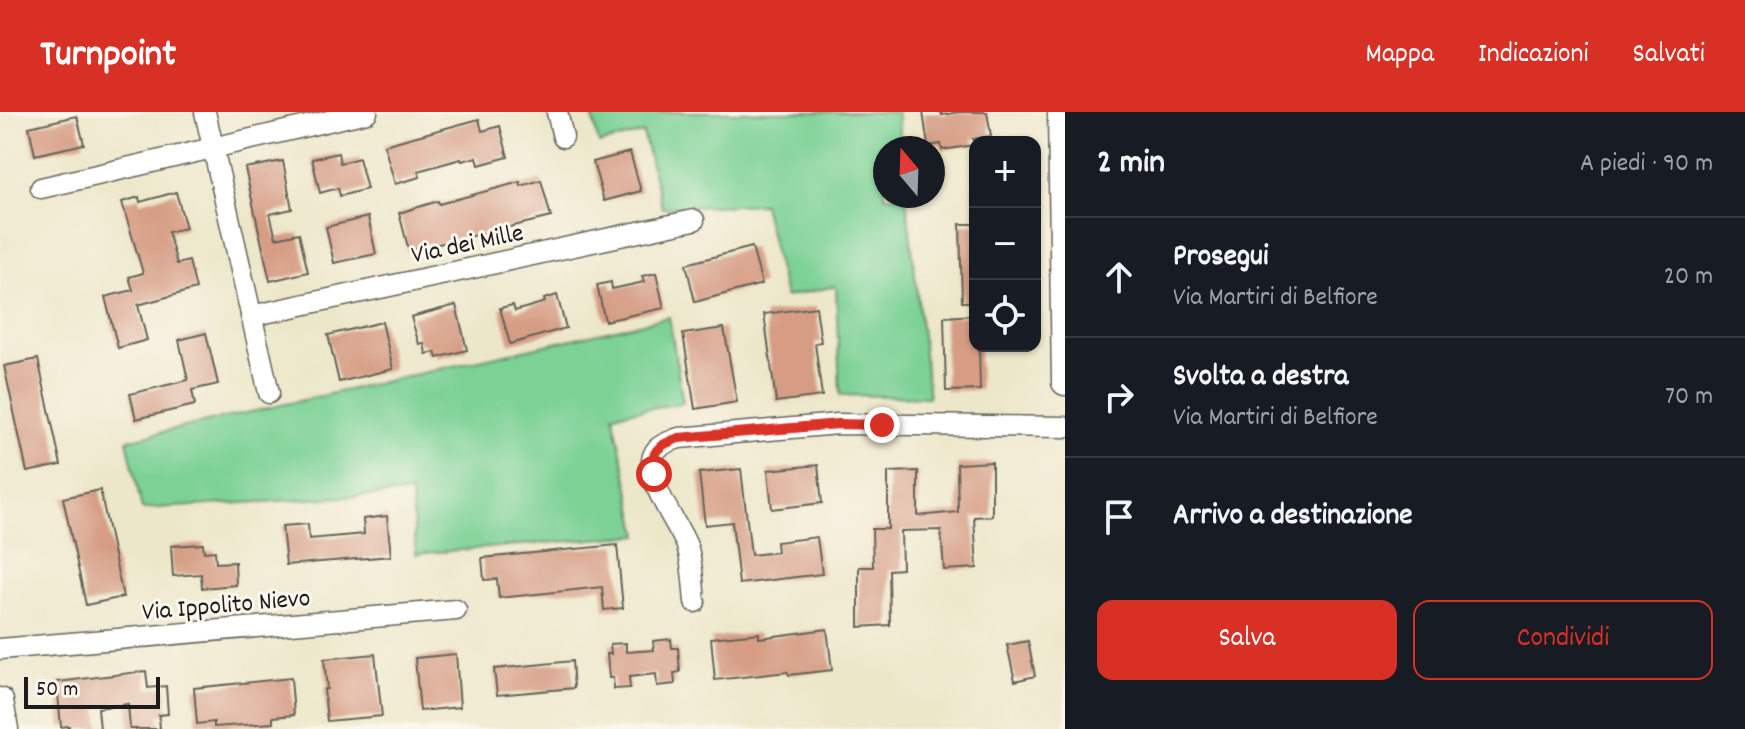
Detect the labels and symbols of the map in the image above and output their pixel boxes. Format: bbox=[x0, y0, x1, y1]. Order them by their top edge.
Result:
north arrow bbox=[873, 136, 945, 208]
street label: Via dei Mille bbox=[408, 216, 527, 275]
route end bbox=[864, 407, 900, 443]
route start bbox=[636, 456, 672, 492]
street label: Via Ippolito Nievo bbox=[141, 581, 312, 632]
scale bar bbox=[24, 673, 160, 709]

